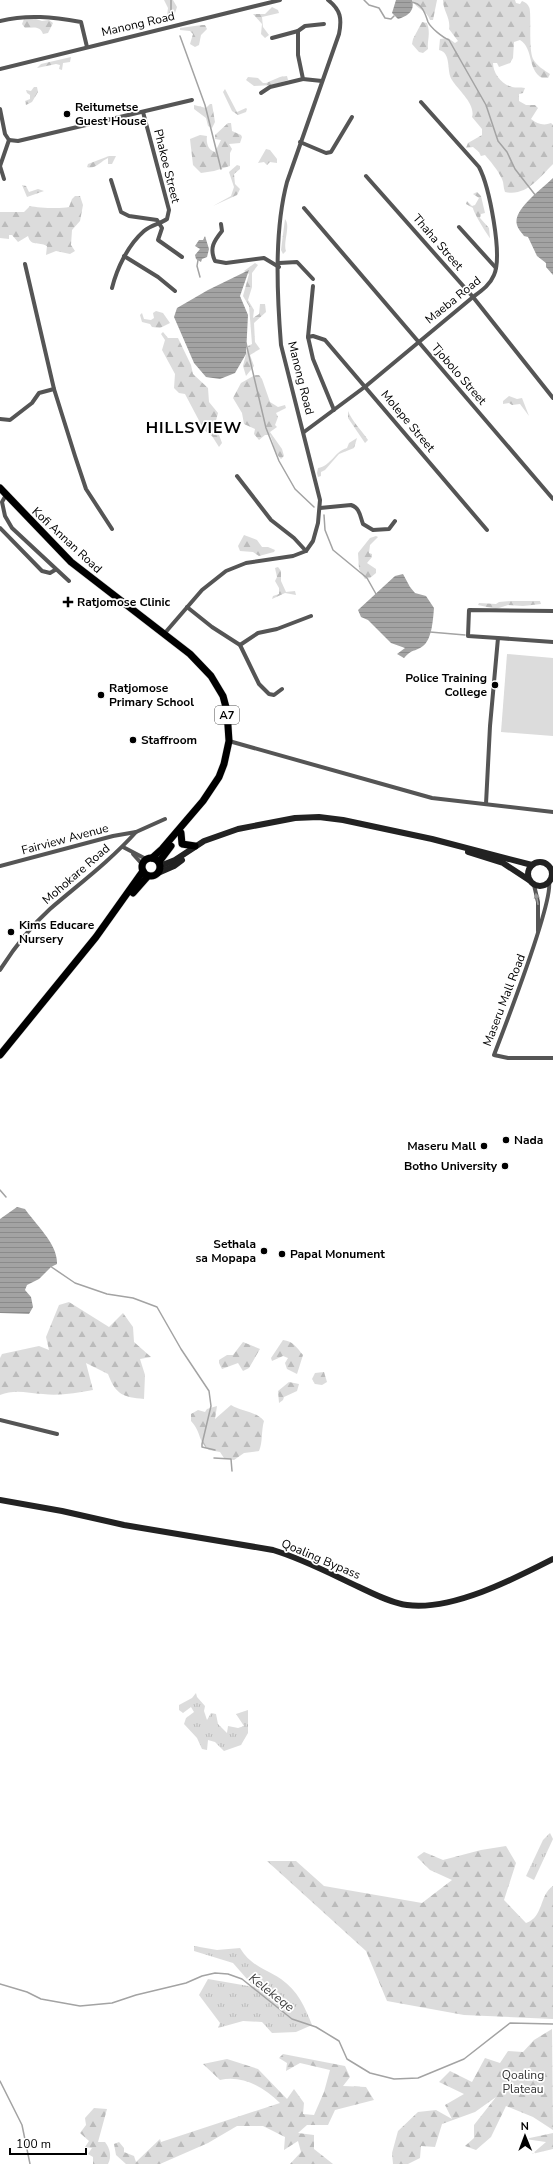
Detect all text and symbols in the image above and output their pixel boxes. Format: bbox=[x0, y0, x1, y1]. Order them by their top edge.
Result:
street label: Manong Road bbox=[100, 8, 176, 40]
place label: Reitumetse Guest House bbox=[75, 99, 147, 129]
marker: Reitumetse Guest House bbox=[62, 109, 72, 119]
street label: Phakoe Street bbox=[150, 127, 184, 205]
street label: Thaha Street bbox=[409, 211, 467, 274]
street label: Maeba Road bbox=[422, 273, 484, 327]
street label: Manong Road bbox=[284, 340, 318, 416]
street label: Tjobolo Street bbox=[428, 340, 491, 409]
street label: Molepe Street bbox=[377, 387, 439, 456]
district label: HILLSVIEW bbox=[146, 417, 242, 439]
street label: Kofi Annan Road bbox=[29, 503, 105, 577]
place label: Ratjomose Clinic bbox=[77, 594, 171, 610]
marker: Ratjomose Clinic bbox=[62, 596, 74, 608]
place label: Police Training College bbox=[405, 670, 487, 700]
place label: Ratjomose Primary School bbox=[109, 680, 194, 710]
marker: Police Training College bbox=[490, 680, 500, 690]
marker: Ratjomose Primary School bbox=[96, 690, 106, 700]
road number: A7 bbox=[215, 706, 239, 724]
place label: Staffroom bbox=[141, 732, 197, 748]
marker: Staffroom bbox=[128, 735, 138, 745]
street label: Fairview Avenue bbox=[20, 820, 110, 858]
street label: Mohokare Road bbox=[39, 840, 113, 908]
one-way arrow bbox=[533, 893, 539, 905]
place label: Kims Educare Nursery bbox=[19, 917, 95, 947]
marker: Kims Educare Nursery bbox=[6, 927, 16, 937]
street label: Maseru Mall Road bbox=[479, 952, 529, 1048]
place label: Nada bbox=[514, 1132, 543, 1148]
marker: Nada bbox=[501, 1135, 511, 1145]
place label: Maseru Mall bbox=[407, 1138, 476, 1154]
marker: Maseru Mall bbox=[479, 1141, 489, 1151]
place label: Botho University bbox=[404, 1158, 498, 1174]
marker: Botho University bbox=[500, 1161, 510, 1171]
place label: Sethala sa Mopapa bbox=[195, 1236, 256, 1266]
marker: Sethala sa Mopapa bbox=[259, 1246, 269, 1256]
place label: Papal Monument bbox=[290, 1246, 385, 1262]
marker: Papal Monument bbox=[277, 1249, 287, 1259]
street label: Qoaling Bypass bbox=[279, 1535, 363, 1583]
water label: Kelekeqe bbox=[245, 1969, 298, 2016]
park label: Qoaling Plateau bbox=[502, 2067, 544, 2097]
north arrow bbox=[505, 2116, 545, 2156]
text: N bbox=[521, 2119, 529, 2134]
scale bar bbox=[10, 2130, 86, 2156]
text: 100 m bbox=[16, 2136, 51, 2152]

